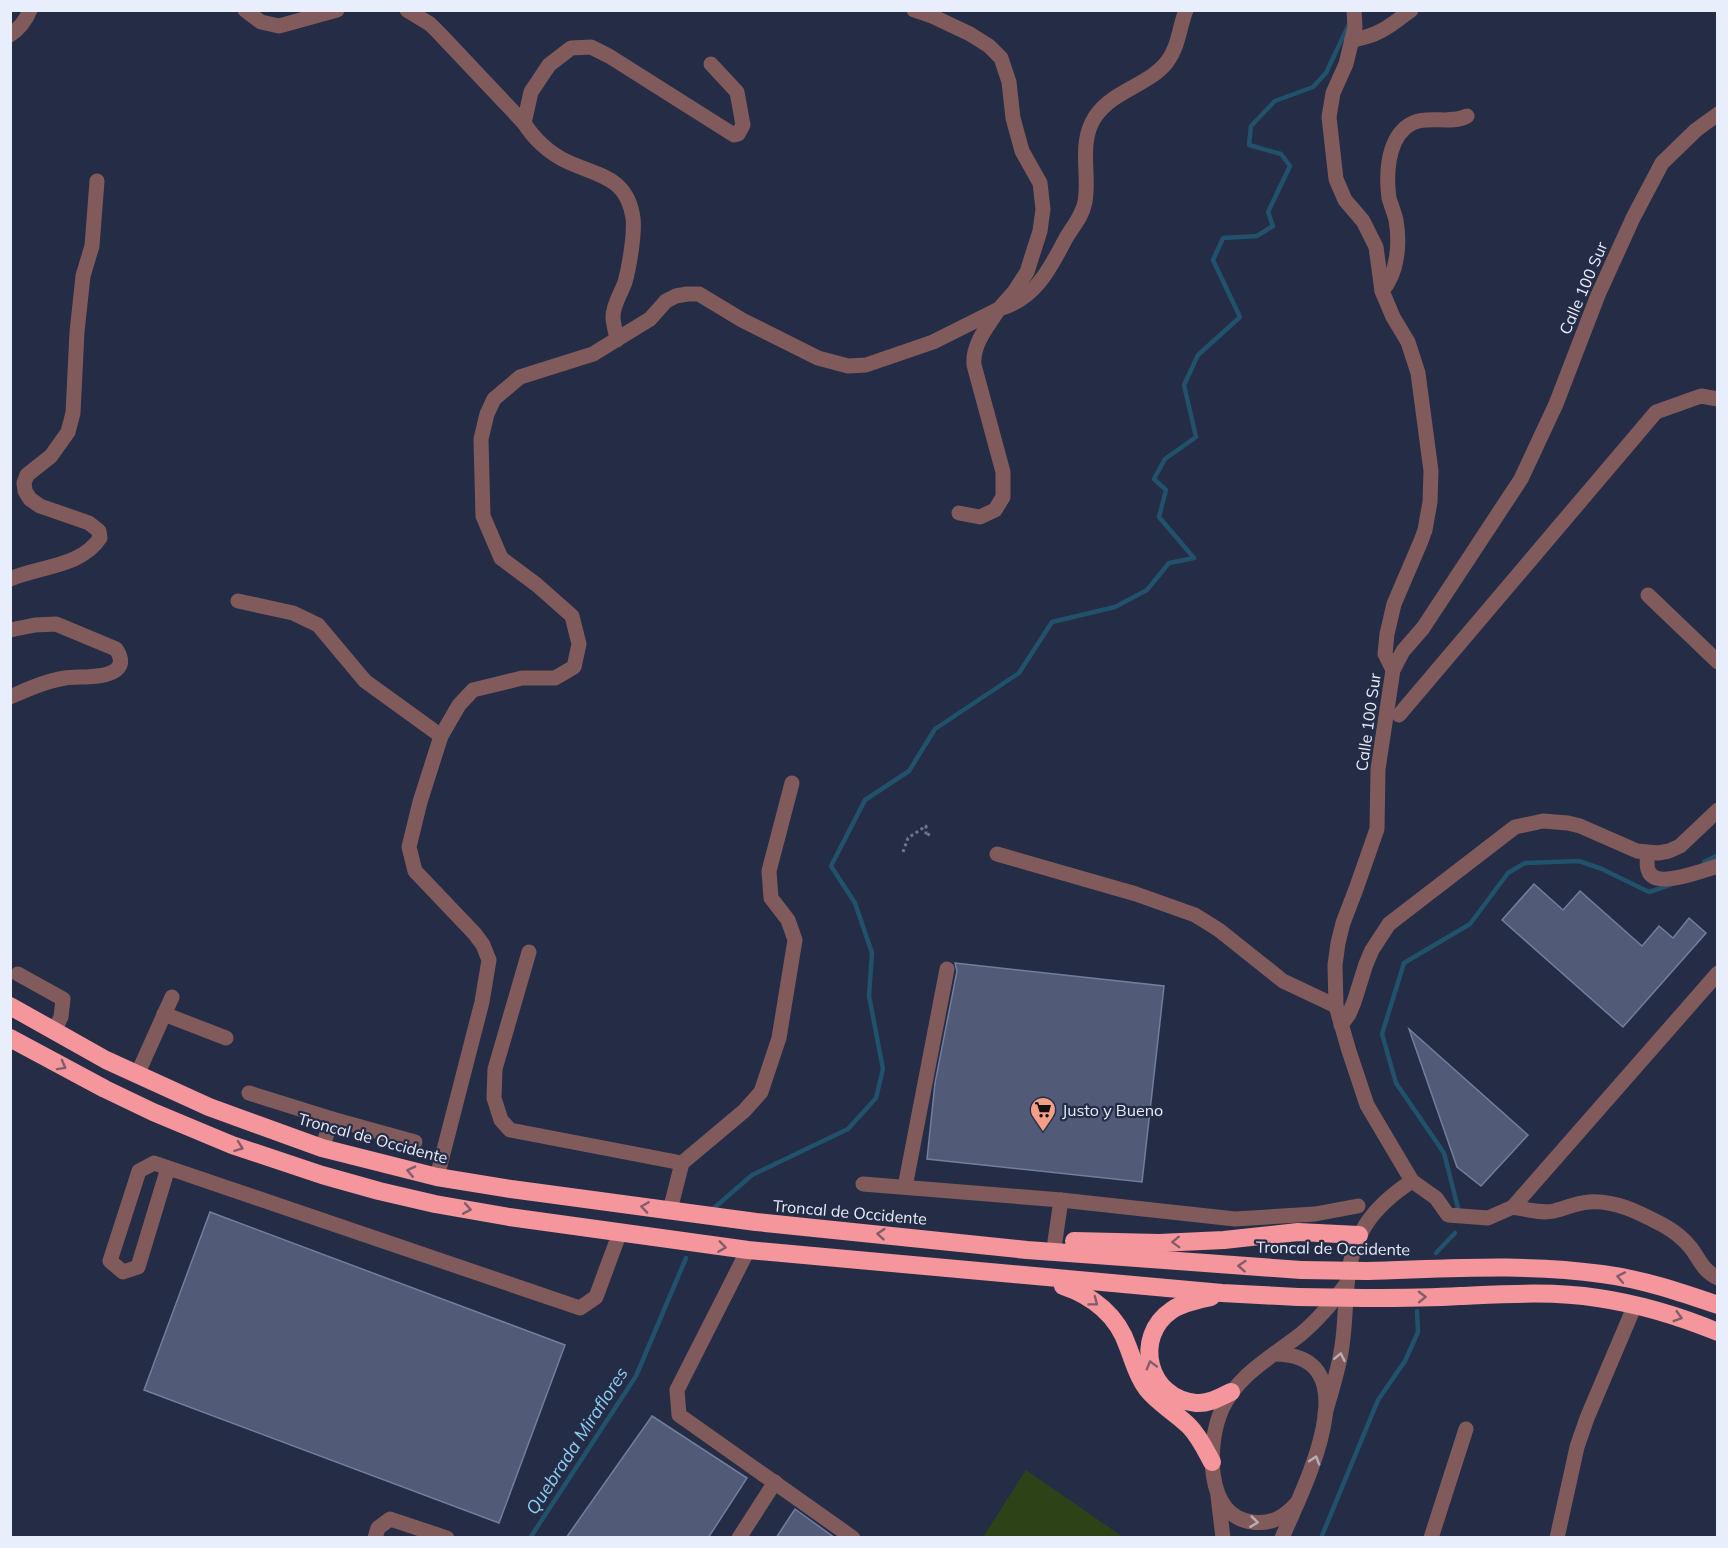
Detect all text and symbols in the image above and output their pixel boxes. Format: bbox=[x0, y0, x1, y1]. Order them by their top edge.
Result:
street label: Calle 100 Sur bbox=[1554, 238, 1612, 337]
street label: Calle 100 Sur bbox=[1351, 672, 1385, 772]
one-way arrow bbox=[55, 1059, 66, 1071]
supermarket icon: Justo y Bueno bbox=[1028, 1095, 1058, 1133]
place label: Justo y Bueno bbox=[1062, 1100, 1163, 1120]
street label: Troncal de Occidente bbox=[296, 1108, 450, 1168]
one-way arrow bbox=[233, 1140, 244, 1153]
one-way arrow bbox=[406, 1165, 416, 1178]
street label: Troncal de Occidente bbox=[772, 1195, 928, 1229]
one-way arrow bbox=[641, 1201, 650, 1213]
one-way arrow bbox=[462, 1203, 472, 1215]
one-way arrow bbox=[876, 1228, 885, 1241]
one-way arrow bbox=[1171, 1236, 1180, 1249]
street label: Troncal de Occidente bbox=[1256, 1237, 1410, 1259]
one-way arrow bbox=[718, 1240, 727, 1252]
one-way arrow bbox=[1238, 1260, 1247, 1273]
one-way arrow bbox=[1616, 1271, 1626, 1284]
one-way arrow bbox=[1418, 1291, 1427, 1304]
one-way arrow bbox=[1088, 1295, 1099, 1306]
one-way arrow bbox=[1672, 1310, 1683, 1322]
one-way arrow bbox=[1333, 1353, 1346, 1363]
one-way arrow bbox=[1146, 1360, 1159, 1370]
water label: Quebrada Miraflores bbox=[520, 1363, 633, 1519]
one-way arrow bbox=[1307, 1455, 1320, 1466]
one-way arrow bbox=[1249, 1515, 1259, 1527]

